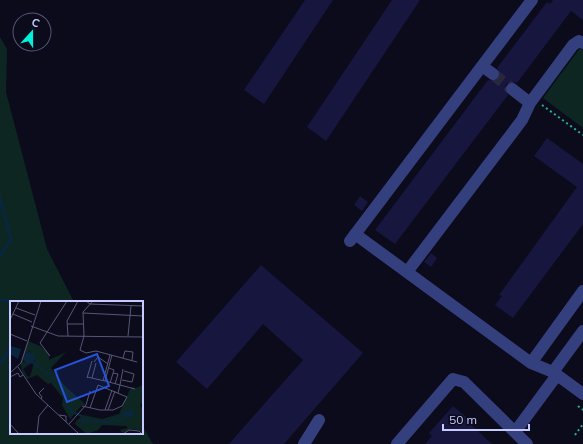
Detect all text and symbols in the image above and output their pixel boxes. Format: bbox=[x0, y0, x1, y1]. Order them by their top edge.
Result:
north arrow bbox=[12, 12, 52, 52]
text: С bbox=[30, 15, 42, 31]
inset map bbox=[10, 301, 143, 434]
scale bar bbox=[443, 406, 529, 432]
text: 50 m bbox=[449, 412, 477, 427]

